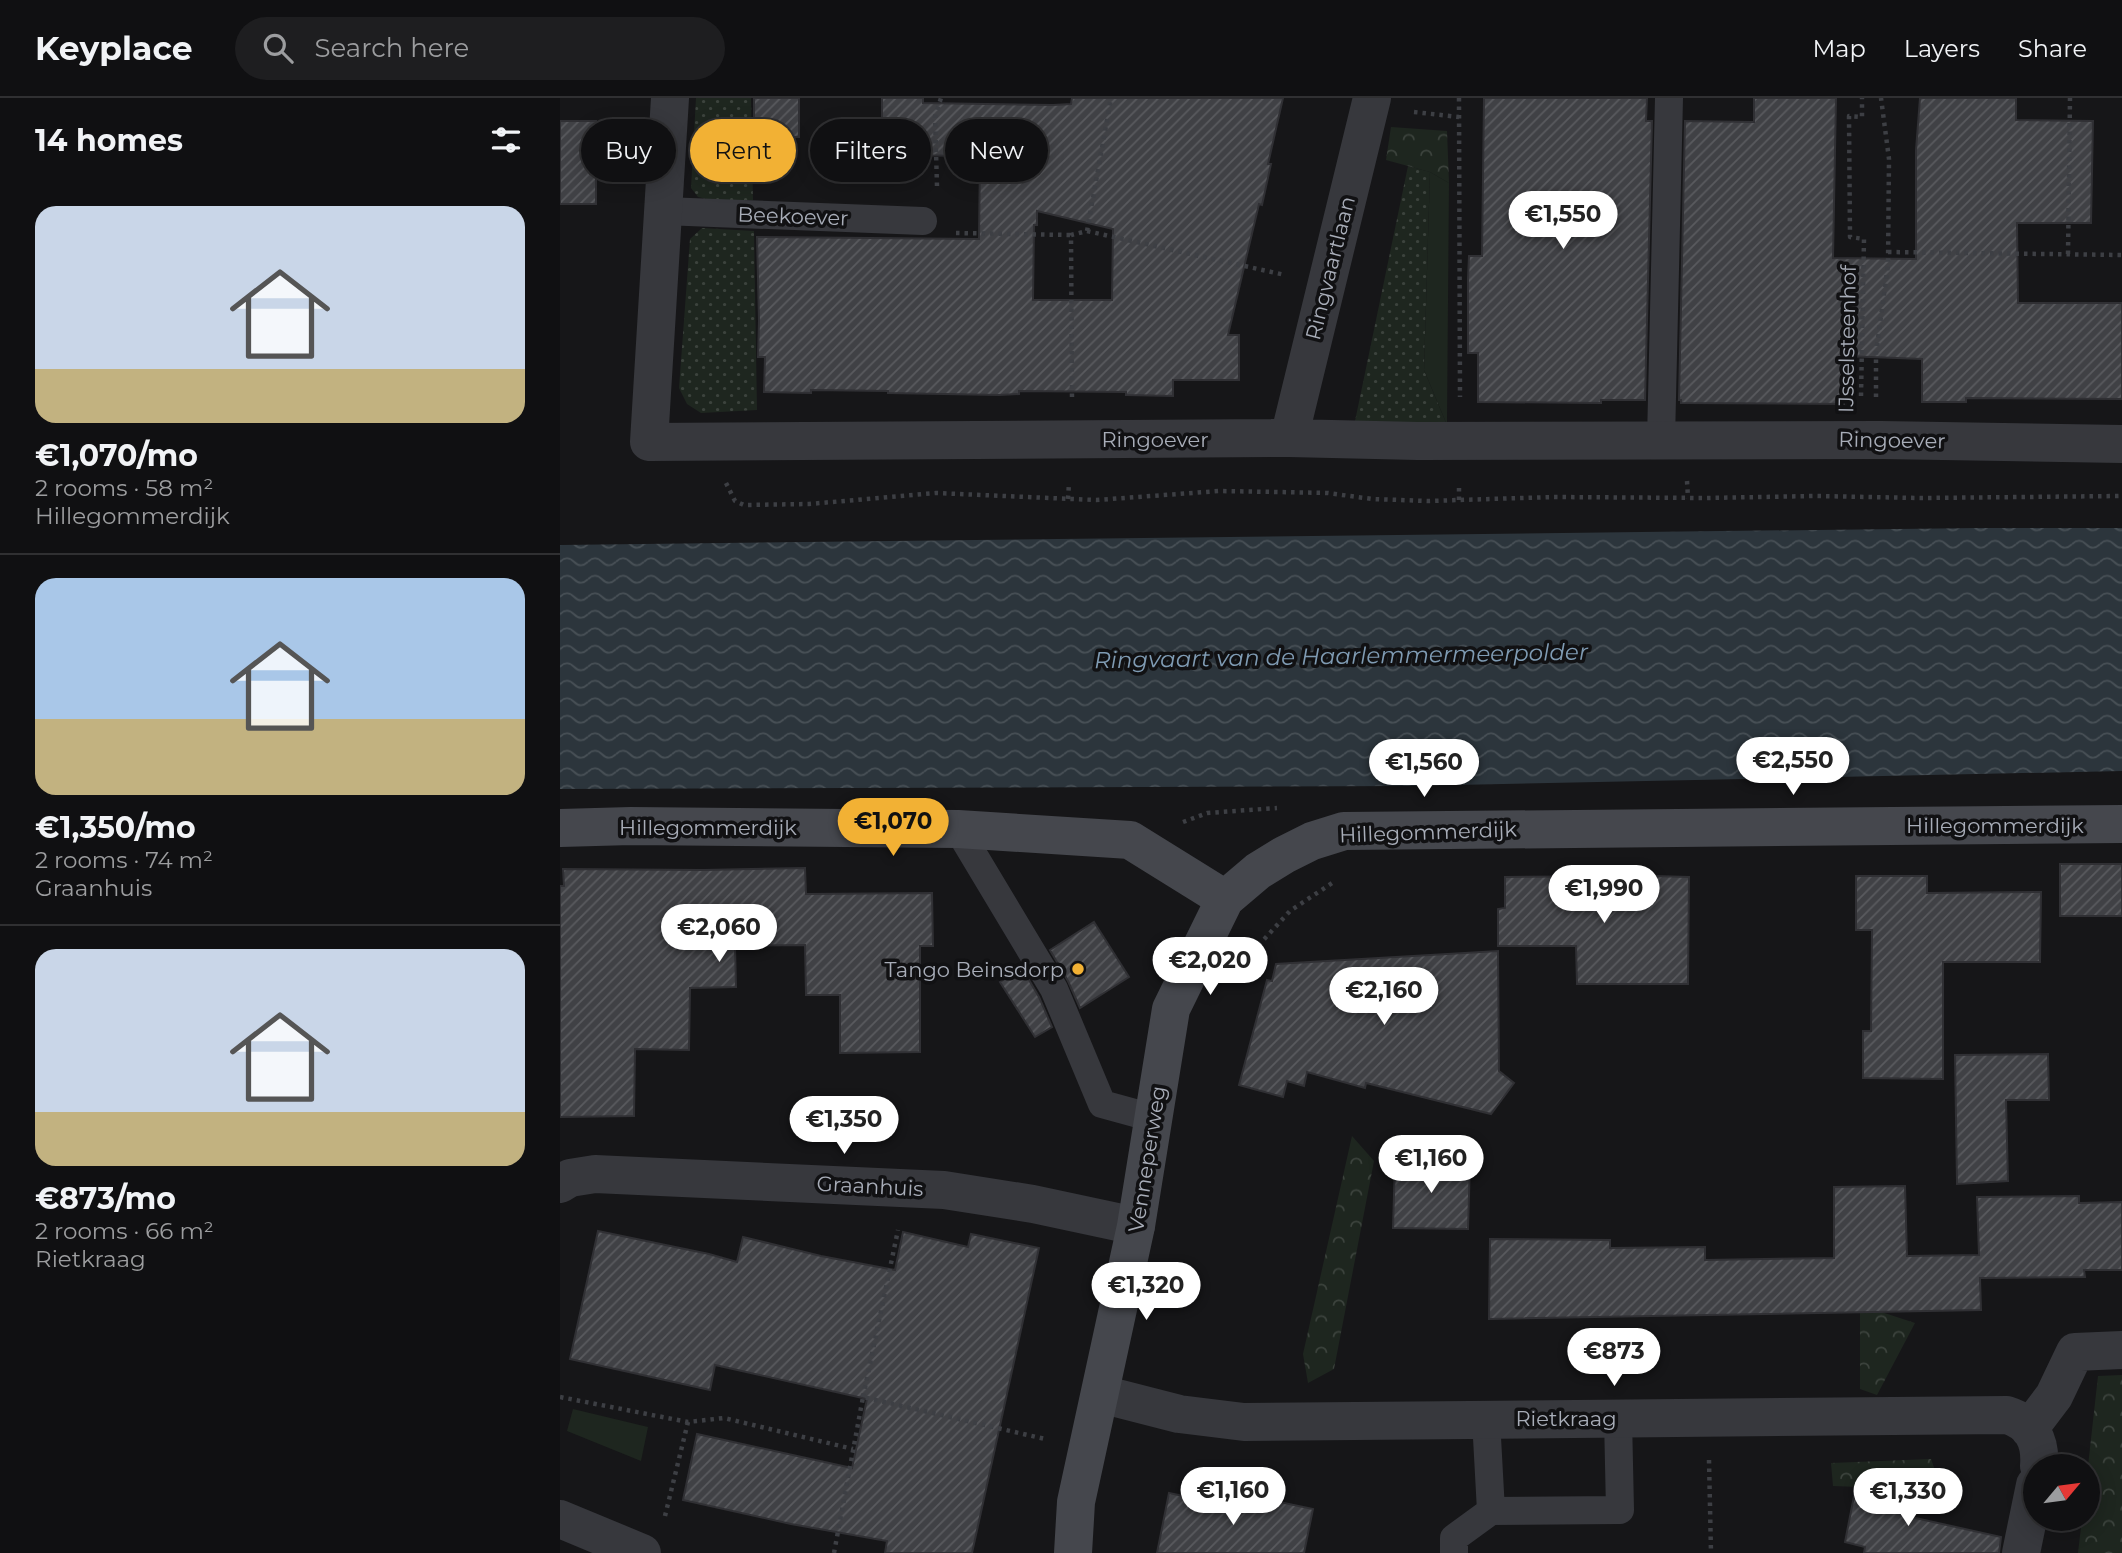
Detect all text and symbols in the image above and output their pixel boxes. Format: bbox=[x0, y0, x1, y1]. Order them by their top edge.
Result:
search box bbox=[235, 17, 725, 80]
text: Keyplace bbox=[35, 28, 193, 68]
icon: search bbox=[259, 29, 297, 67]
text: Search here bbox=[315, 32, 469, 64]
text: Map bbox=[1812, 34, 1866, 63]
text: Layers bbox=[1904, 34, 1980, 63]
text: Share bbox=[2018, 34, 2087, 63]
chip: Buy bbox=[581, 119, 676, 182]
chip: Rent bbox=[690, 119, 796, 182]
chip: Filters bbox=[810, 119, 931, 182]
chip: New bbox=[945, 119, 1048, 182]
icon: filters bbox=[487, 121, 525, 159]
text: 14 homes bbox=[35, 122, 183, 159]
pin: €1,550 bbox=[1506, 192, 1620, 251]
street label: Ringvaartlaan bbox=[1300, 194, 1360, 342]
text: €1,550 bbox=[1525, 200, 1601, 228]
street label: Beekoever bbox=[737, 202, 849, 230]
icon: home bbox=[217, 251, 343, 377]
street label: IJsselsteenhof bbox=[1833, 264, 1861, 413]
street label: Ringoever bbox=[1101, 427, 1209, 452]
street label: Ringoever bbox=[1838, 427, 1946, 453]
text: €1,070/mo bbox=[35, 437, 198, 474]
text: 2 rooms · 58 m² bbox=[35, 474, 213, 502]
text: Hillegommerdijk bbox=[35, 502, 230, 530]
icon: home bbox=[217, 623, 343, 749]
water label: Ringvaart van de Haarlemmermeerpolder bbox=[1094, 638, 1589, 674]
pin: €2,550 bbox=[1736, 738, 1850, 797]
pin: €1,560 bbox=[1367, 740, 1481, 799]
text: €2,550 bbox=[1752, 746, 1834, 774]
text: €1,560 bbox=[1385, 748, 1463, 776]
pin: €1,070 bbox=[836, 798, 950, 858]
text: €1,070 bbox=[854, 807, 932, 835]
text: €1,350/mo bbox=[35, 809, 196, 846]
street label: Hillegommerdijk bbox=[1906, 813, 2084, 838]
street label: Hillegommerdijk bbox=[619, 815, 797, 840]
street label: Hillegommerdijk bbox=[1339, 816, 1518, 848]
text: 2 rooms · 74 m² bbox=[35, 846, 213, 874]
pin: €1,990 bbox=[1547, 866, 1661, 925]
text: Graanhuis bbox=[35, 874, 152, 902]
text: €1,990 bbox=[1565, 874, 1643, 902]
pin: €2,060 bbox=[662, 904, 776, 964]
text: €2,060 bbox=[677, 913, 761, 941]
pin: €2,020 bbox=[1153, 937, 1267, 997]
text: €2,020 bbox=[1169, 946, 1251, 974]
place label: Tango Beinsdorp bbox=[884, 957, 1064, 982]
marker: Tango Beinsdorp bbox=[1070, 961, 1086, 977]
pin: €2,160 bbox=[1327, 968, 1441, 1027]
text: €2,160 bbox=[1345, 976, 1423, 1004]
icon: home bbox=[217, 994, 343, 1120]
street label: Venneperweg bbox=[1123, 1084, 1171, 1234]
pin: €1,350 bbox=[787, 1096, 901, 1156]
text: €1,350 bbox=[806, 1105, 882, 1133]
pin: €1,160 bbox=[1374, 1136, 1488, 1195]
text: €1,160 bbox=[1395, 1144, 1467, 1172]
street label: Graanhuis bbox=[816, 1171, 924, 1201]
text: €873/mo bbox=[35, 1180, 176, 1217]
text: 2 rooms · 66 m² bbox=[35, 1217, 214, 1245]
text: Rietkraag bbox=[35, 1245, 146, 1273]
pin: €1,320 bbox=[1089, 1262, 1203, 1322]
text: €1,320 bbox=[1108, 1271, 1184, 1299]
pin: €873 bbox=[1573, 1328, 1655, 1388]
text: €873 bbox=[1583, 1337, 1645, 1365]
street label: Rietkraag bbox=[1515, 1406, 1617, 1431]
north arrow bbox=[2023, 1454, 2100, 1531]
map controls bbox=[2023, 1454, 2100, 1531]
pin: €1,160 bbox=[1176, 1468, 1290, 1527]
pin: €1,330 bbox=[1851, 1468, 1965, 1528]
text: €1,160 bbox=[1197, 1476, 1269, 1504]
text: €1,330 bbox=[1870, 1477, 1946, 1505]

